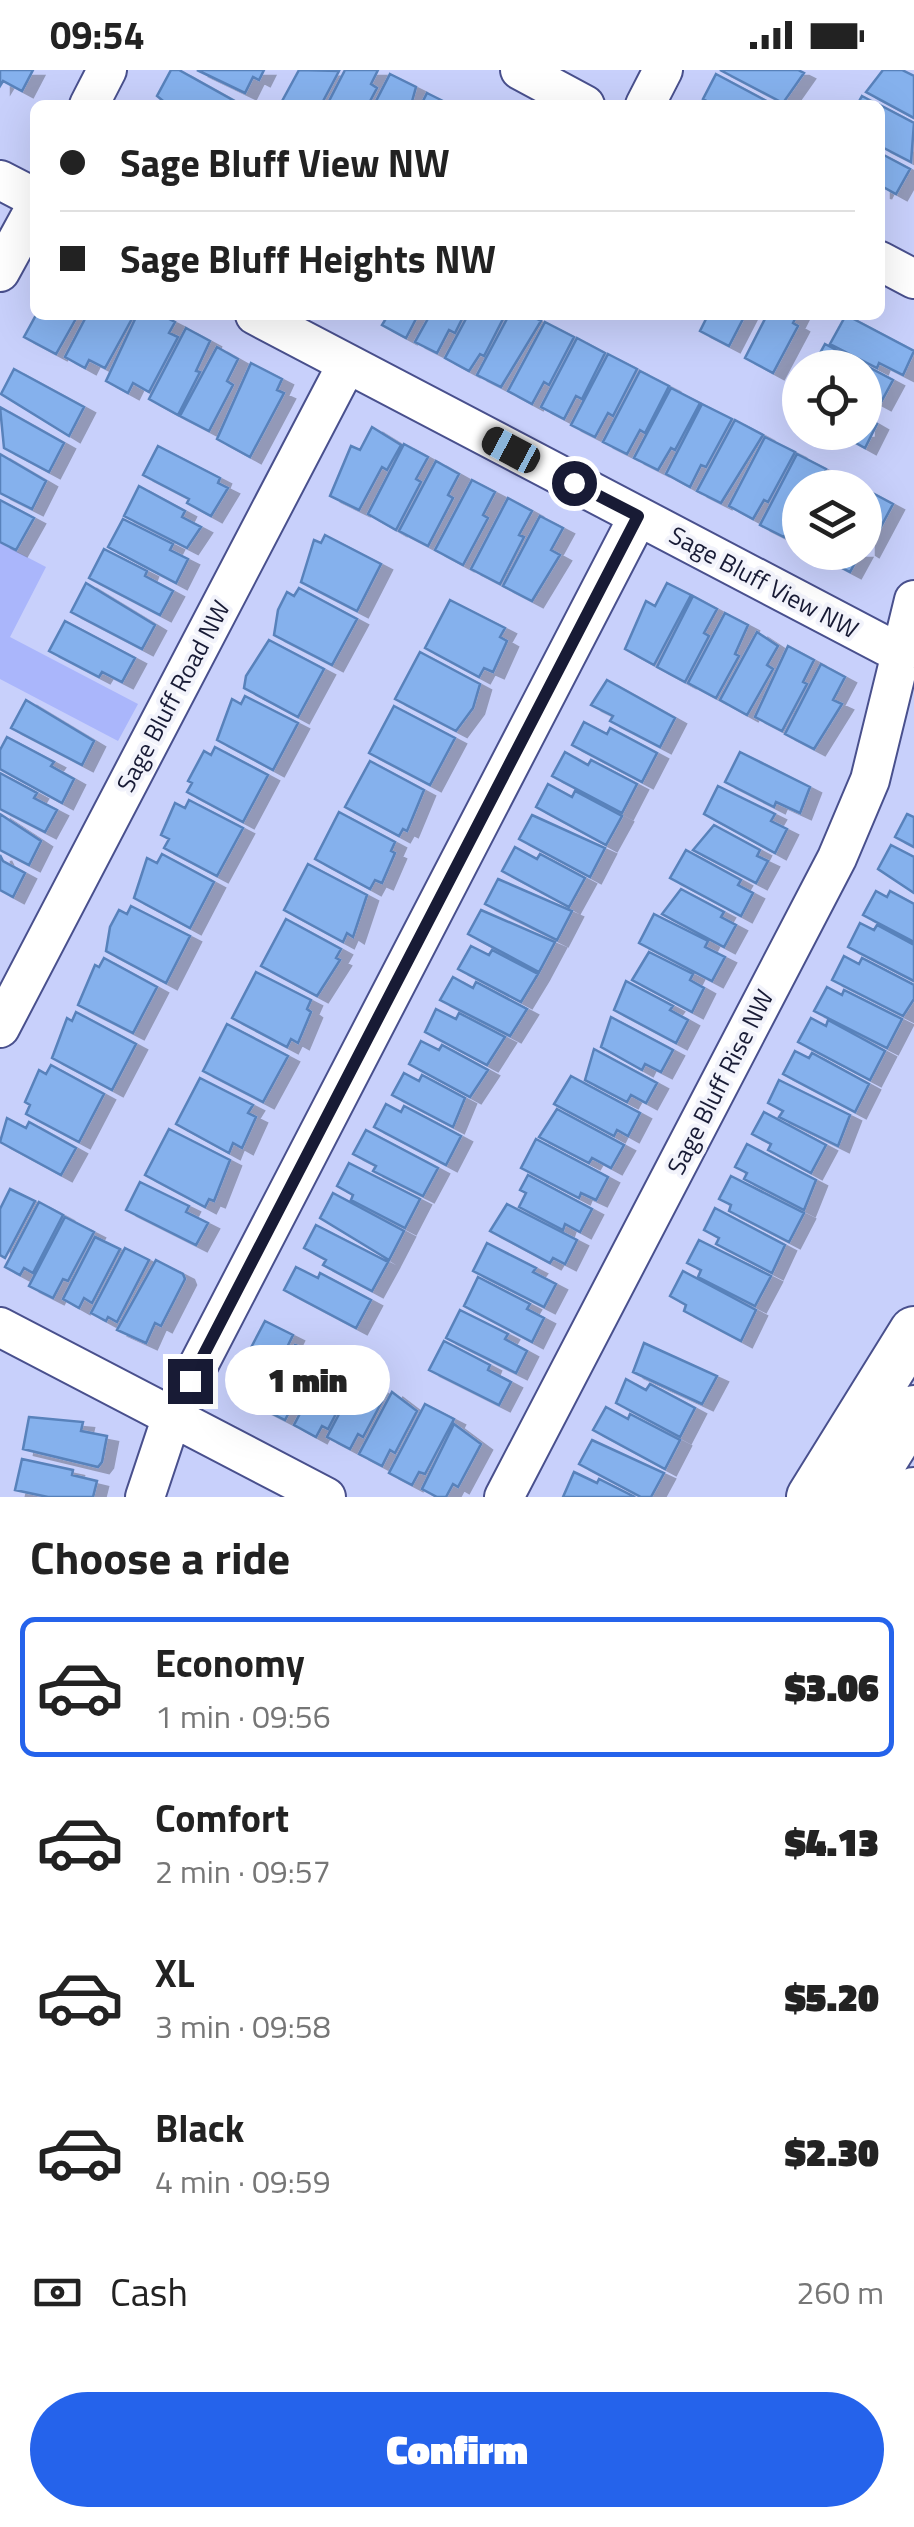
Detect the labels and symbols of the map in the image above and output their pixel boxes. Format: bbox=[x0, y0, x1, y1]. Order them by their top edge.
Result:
car bbox=[477, 423, 545, 477]
route start bbox=[552, 461, 597, 506]
street label: Sage Bluff View NW bbox=[663, 516, 865, 648]
street label: Sage Bluff Road NW bbox=[106, 593, 240, 799]
street label: Sage Bluff Rise NW bbox=[657, 983, 783, 1181]
callout: 1 min bbox=[225, 1346, 390, 1416]
route end bbox=[168, 1359, 213, 1404]

